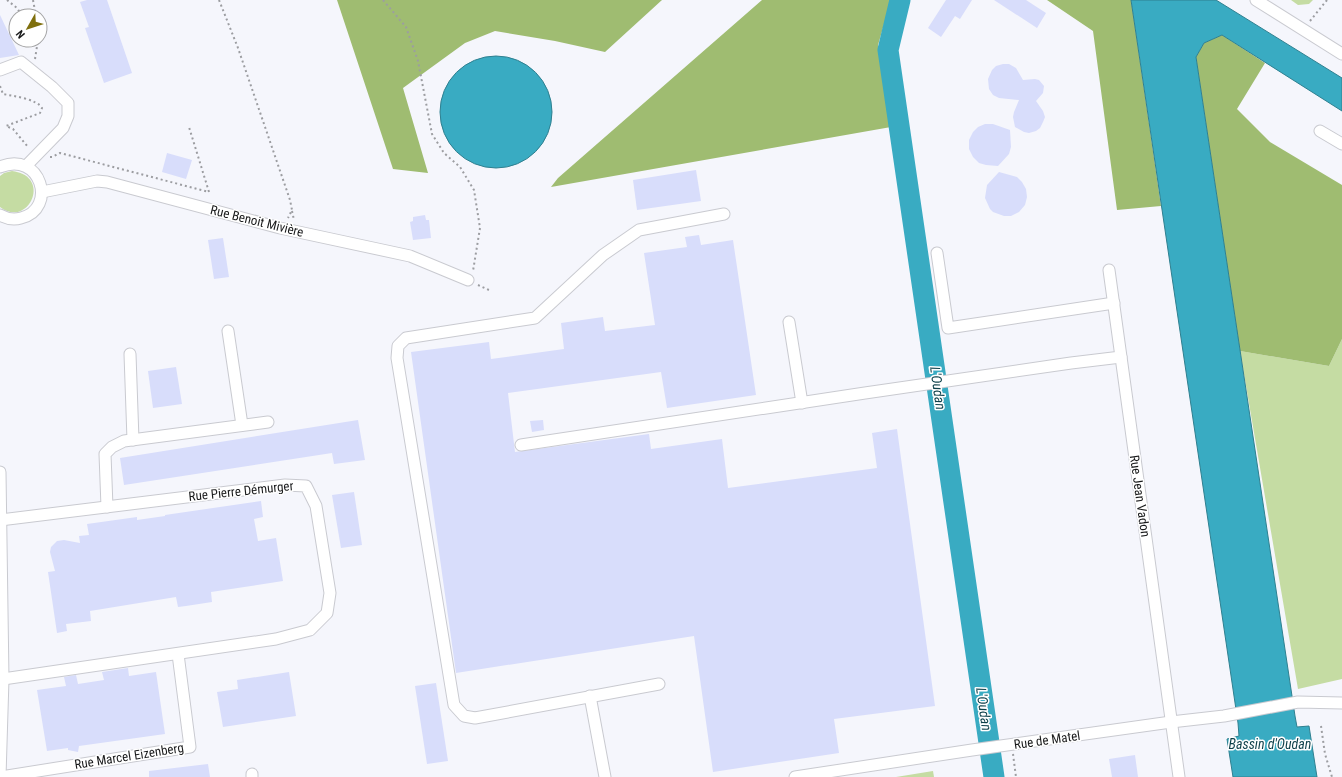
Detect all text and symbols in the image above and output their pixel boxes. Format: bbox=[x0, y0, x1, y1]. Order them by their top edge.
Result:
north arrow bbox=[8, 8, 48, 48]
text: N bbox=[13, 27, 28, 41]
street label: Rue Benoit Mivière bbox=[209, 202, 305, 240]
water label: L'Oudan bbox=[927, 365, 949, 411]
street label: Rue Jean Vadon bbox=[1127, 454, 1153, 538]
street label: Rue Pierre Démurger bbox=[188, 478, 294, 504]
water label: L'Oudan bbox=[973, 686, 995, 732]
street label: Rue de Matel bbox=[1013, 728, 1081, 752]
water label: Bassin d'Oudan bbox=[1229, 736, 1311, 752]
street label: Rue Marcel Eizenberg bbox=[73, 740, 185, 772]

